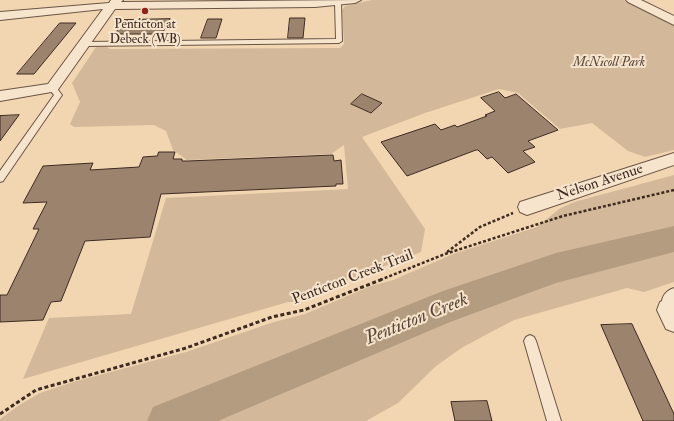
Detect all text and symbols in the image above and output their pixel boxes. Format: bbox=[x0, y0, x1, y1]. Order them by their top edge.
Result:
marker: Penticton at Debeck (WB) bbox=[140, 6, 150, 16]
place label: Penticton at Debeck (WB) bbox=[109, 17, 181, 48]
park label: McNicoll Park bbox=[573, 55, 645, 71]
street label: Nelson Avenue bbox=[554, 161, 646, 205]
street label: Penticton Creek Trail bbox=[290, 247, 416, 309]
water label: Penticton Creek bbox=[362, 289, 472, 351]

